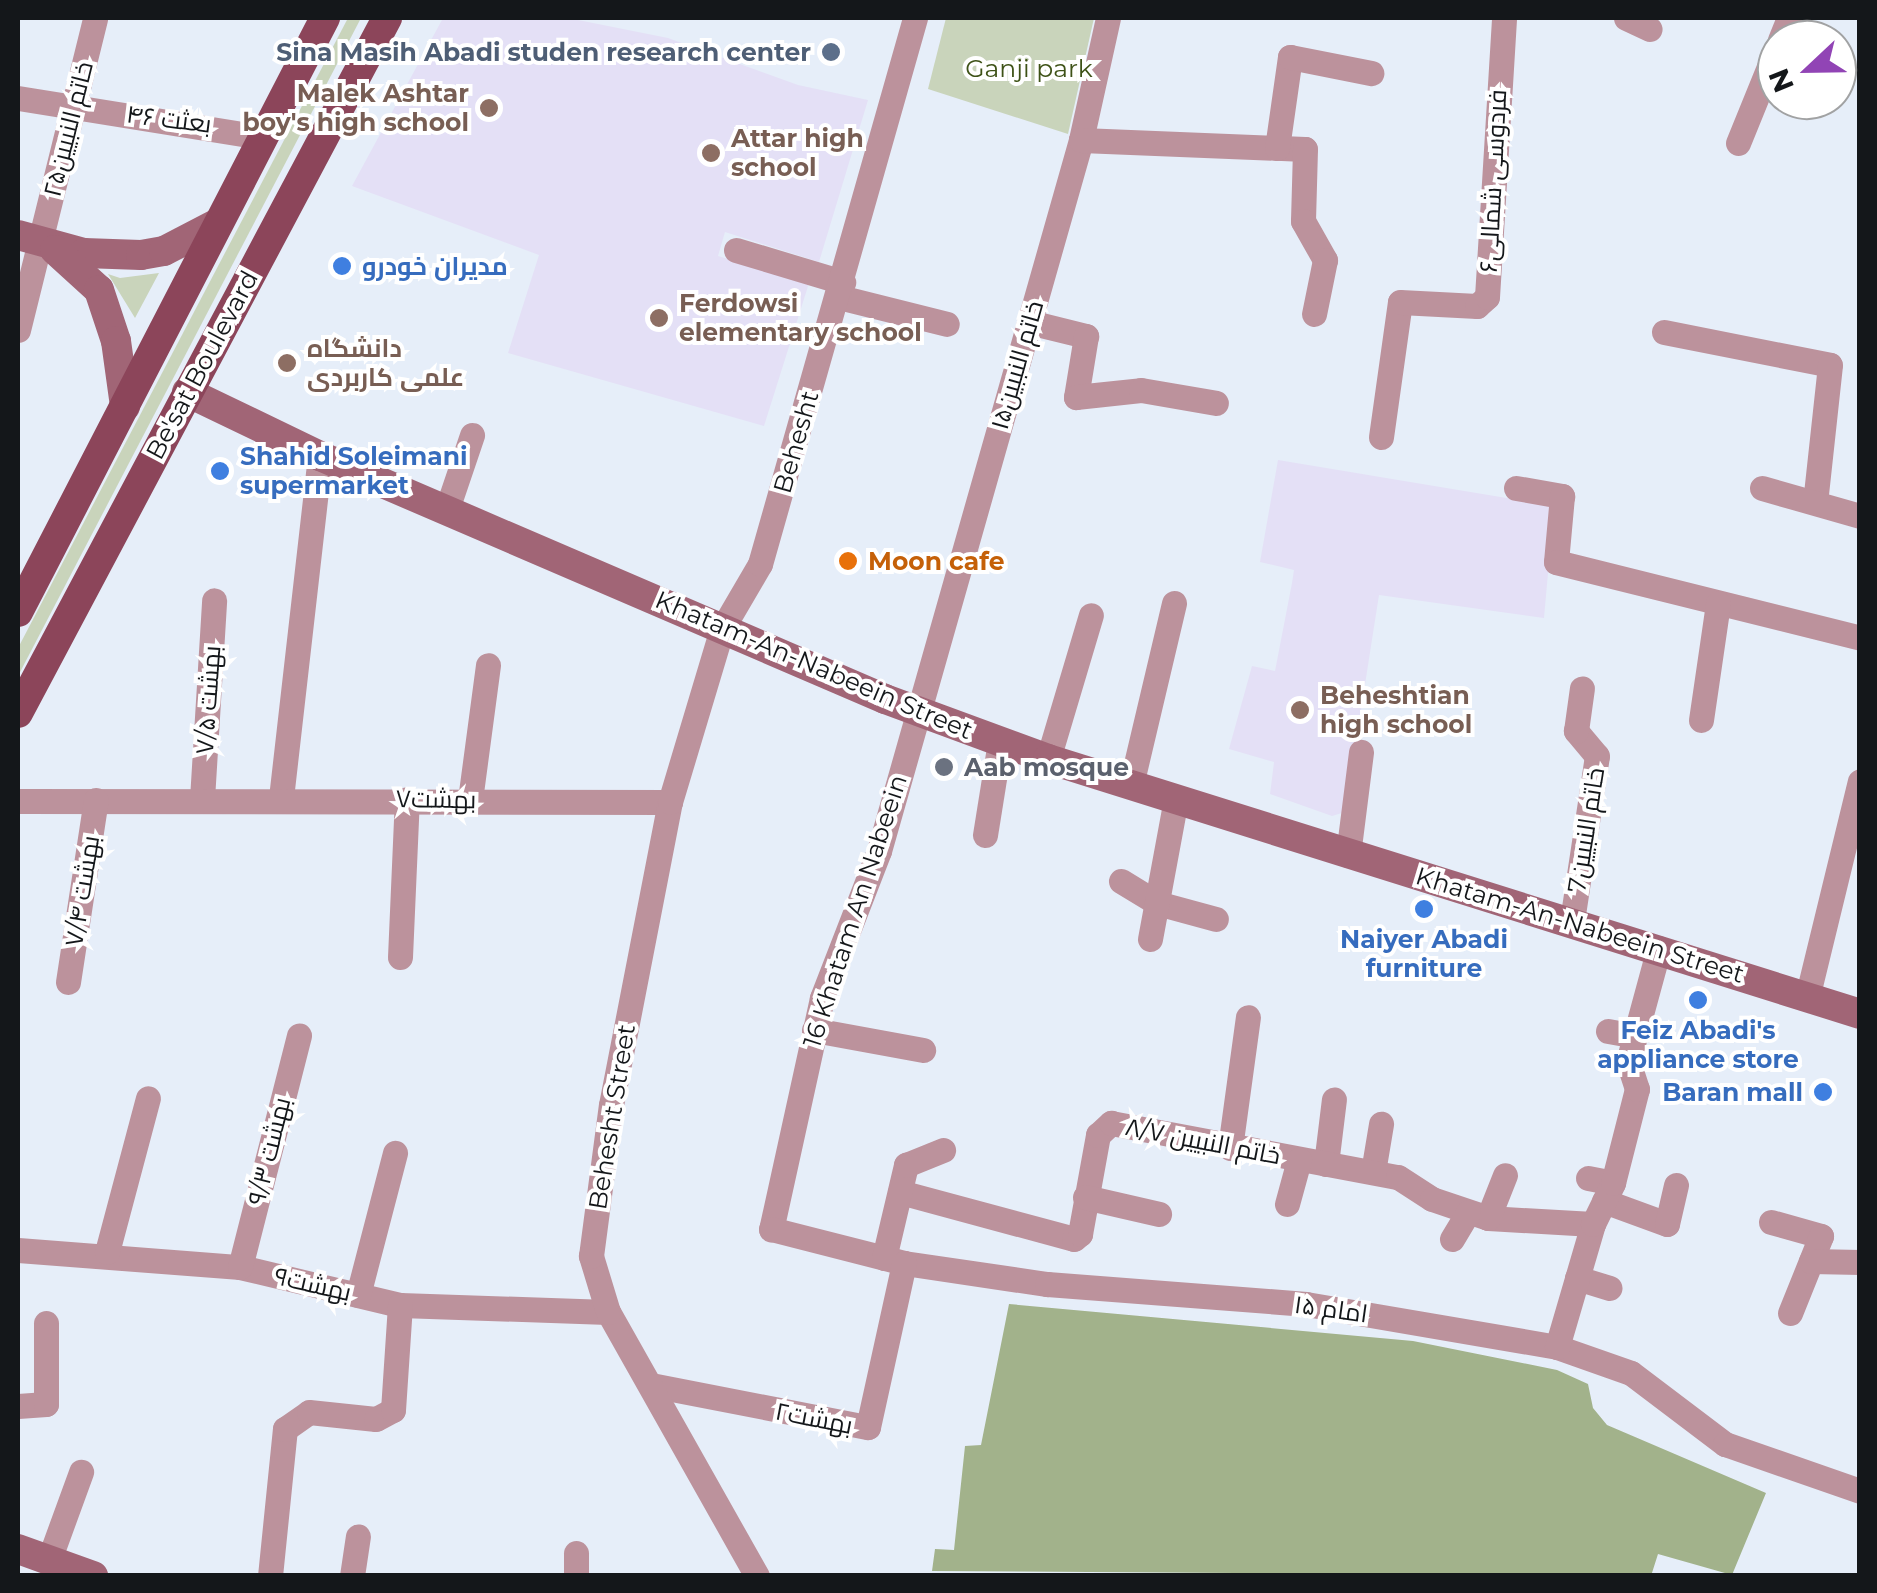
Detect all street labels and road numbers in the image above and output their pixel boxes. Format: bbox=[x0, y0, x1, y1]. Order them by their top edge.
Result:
street label: خاتم النبیین۲۵ bbox=[37, 58, 99, 200]
street label: فردوسی شمالی۶ bbox=[1473, 89, 1513, 273]
street label: بعثت ۴۶ bbox=[125, 99, 213, 139]
street label: Be'sat Boulevard bbox=[140, 266, 264, 464]
street label: خاتم النببین۱۵ bbox=[984, 297, 1050, 433]
street label: Behesht bbox=[767, 387, 825, 497]
street label: Khatam-An-Nabeein Street bbox=[651, 584, 977, 746]
street label: بهشت ۷/۵ bbox=[189, 644, 227, 756]
street label: خاتم النبیین7 bbox=[1561, 765, 1611, 895]
street label: 16 Khatam An Nabeein bbox=[797, 771, 913, 1051]
street label: بهشت۷ bbox=[395, 783, 477, 815]
street label: بهشت ۷/۴ bbox=[58, 833, 106, 949]
street label: Khatam-An-Nabeein Street bbox=[1412, 861, 1748, 989]
street label: Behesht Street bbox=[583, 1022, 641, 1212]
street label: بهشت ۹/۳ bbox=[241, 1094, 297, 1208]
street label: خاتم النبیین ۸/۷ bbox=[1123, 1111, 1283, 1171]
street label: بهشت۹ bbox=[272, 1261, 354, 1307]
street label: امام ۱۵ bbox=[1292, 1289, 1370, 1329]
street label: بهشت۲ bbox=[773, 1396, 855, 1440]

